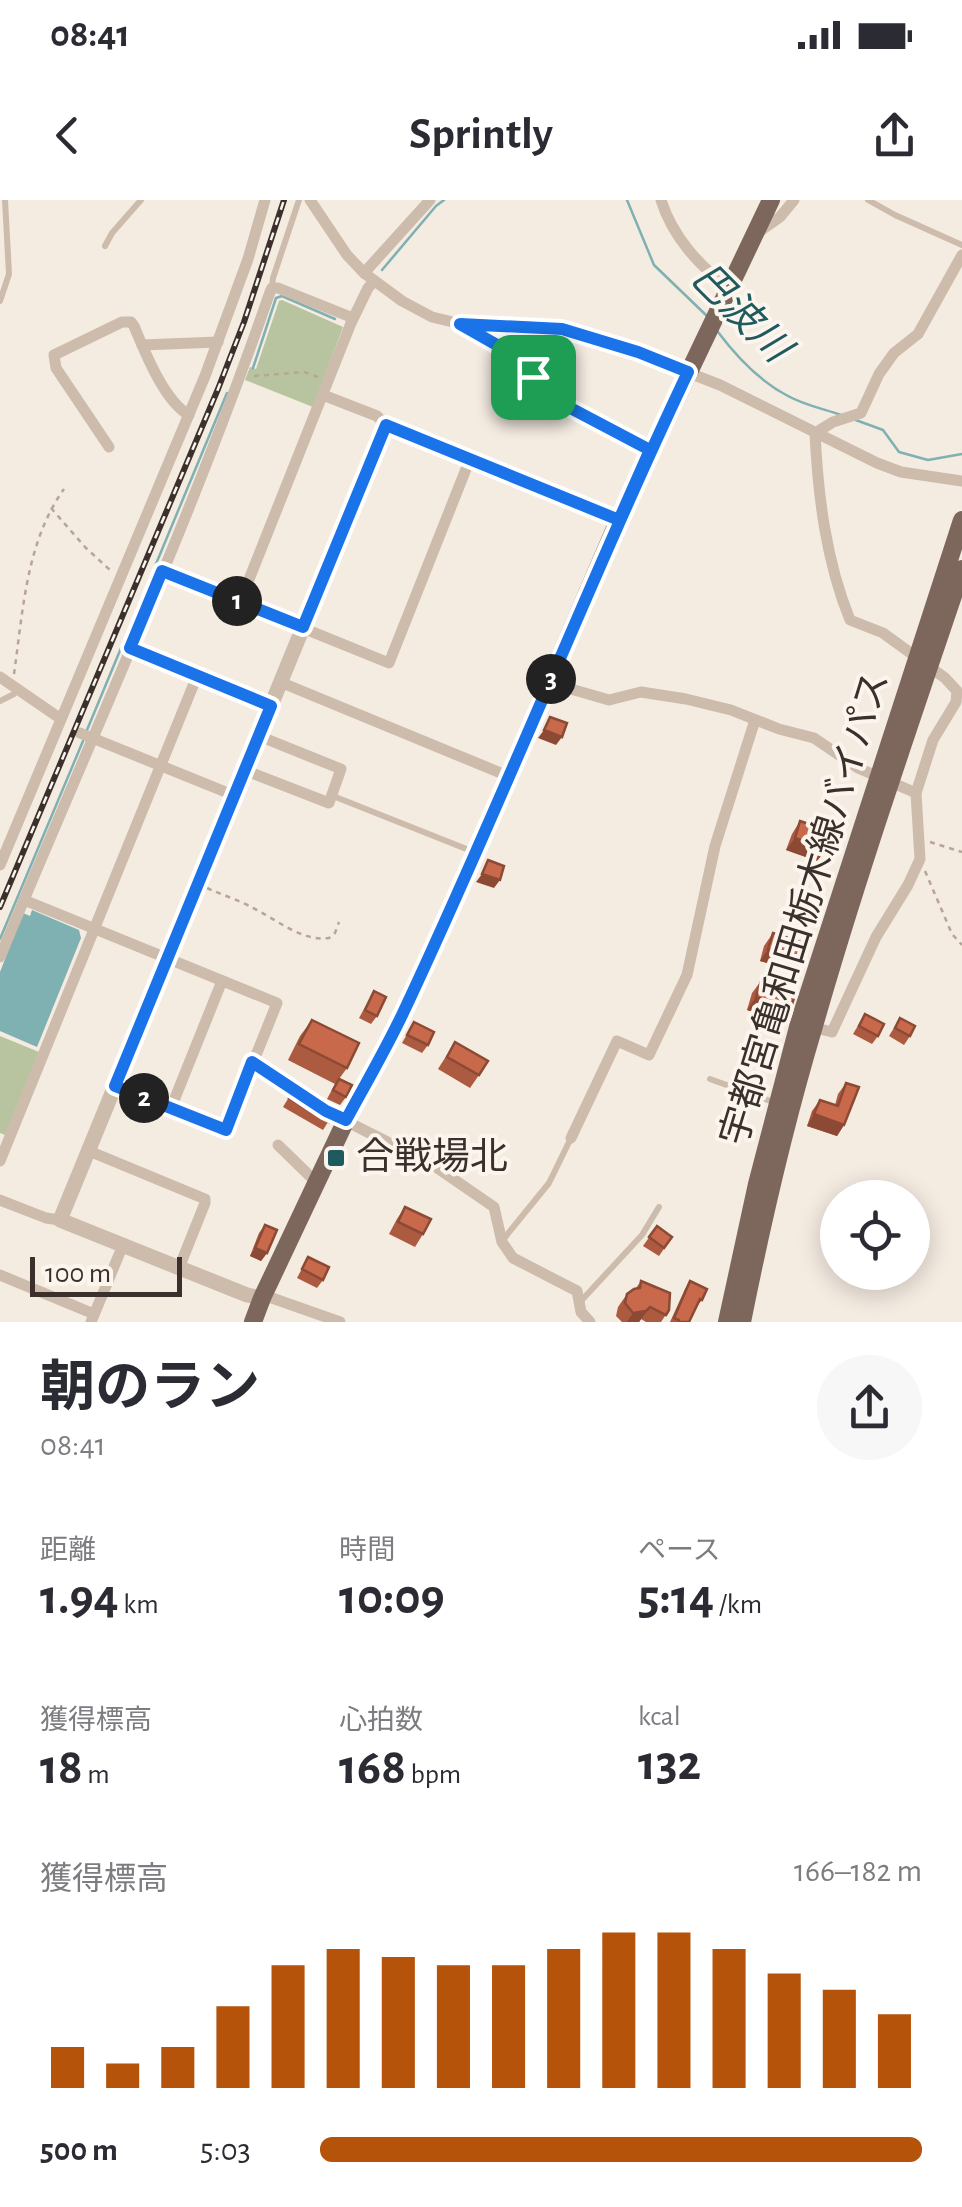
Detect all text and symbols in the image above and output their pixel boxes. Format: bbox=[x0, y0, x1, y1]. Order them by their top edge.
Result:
text: 08:41 bbox=[50, 16, 130, 54]
icon: back bbox=[40, 108, 95, 163]
icon: share bbox=[867, 108, 922, 163]
text: Sprintly bbox=[409, 112, 553, 157]
water label: 巴波川 bbox=[683, 255, 801, 372]
pin bbox=[491, 335, 576, 420]
icon: arrive bbox=[506, 350, 561, 405]
pin: 1 bbox=[212, 576, 262, 626]
text: 1 bbox=[232, 587, 242, 615]
pin: 3 bbox=[526, 654, 576, 704]
text: 3 bbox=[545, 665, 557, 693]
street label: 宇都宮亀和田栃木線バイパス bbox=[713, 667, 896, 1150]
pin: 2 bbox=[119, 1073, 169, 1123]
text: 2 bbox=[137, 1084, 151, 1112]
place label: 合戦場北 bbox=[356, 1137, 508, 1177]
marker: 合戦場北 bbox=[325, 1147, 347, 1169]
map controls bbox=[820, 1180, 930, 1290]
button: locate bbox=[820, 1180, 930, 1290]
scale bar bbox=[30, 1252, 182, 1296]
text: 100 m bbox=[45, 1260, 111, 1288]
button: share bbox=[817, 1355, 922, 1460]
text: 朝のラン bbox=[40, 1361, 260, 1416]
text: 08:41 bbox=[40, 1429, 106, 1461]
text: 距離 bbox=[40, 1537, 96, 1565]
text: 時間 bbox=[339, 1537, 395, 1565]
text: ペース bbox=[638, 1537, 721, 1565]
text: 1.94 bbox=[40, 1573, 119, 1623]
text: 10:09 bbox=[339, 1573, 445, 1623]
text: 5:14 bbox=[638, 1573, 714, 1623]
text: km bbox=[119, 1591, 159, 1619]
text: /km bbox=[714, 1591, 762, 1619]
text: kcal bbox=[638, 1703, 681, 1731]
text: 獲得標高 bbox=[40, 1707, 152, 1735]
text: 心拍数 bbox=[339, 1707, 423, 1735]
text: 132 bbox=[638, 1739, 701, 1789]
text: 18 bbox=[40, 1743, 83, 1793]
text: 168 bbox=[339, 1743, 406, 1793]
text: m bbox=[83, 1761, 110, 1789]
text: bpm bbox=[406, 1761, 461, 1789]
text: 166–182 m bbox=[794, 1855, 922, 1887]
text: 獲得標高 bbox=[40, 1863, 168, 1895]
text: 500 m bbox=[40, 2134, 118, 2166]
text: 5:03 bbox=[200, 2134, 251, 2166]

